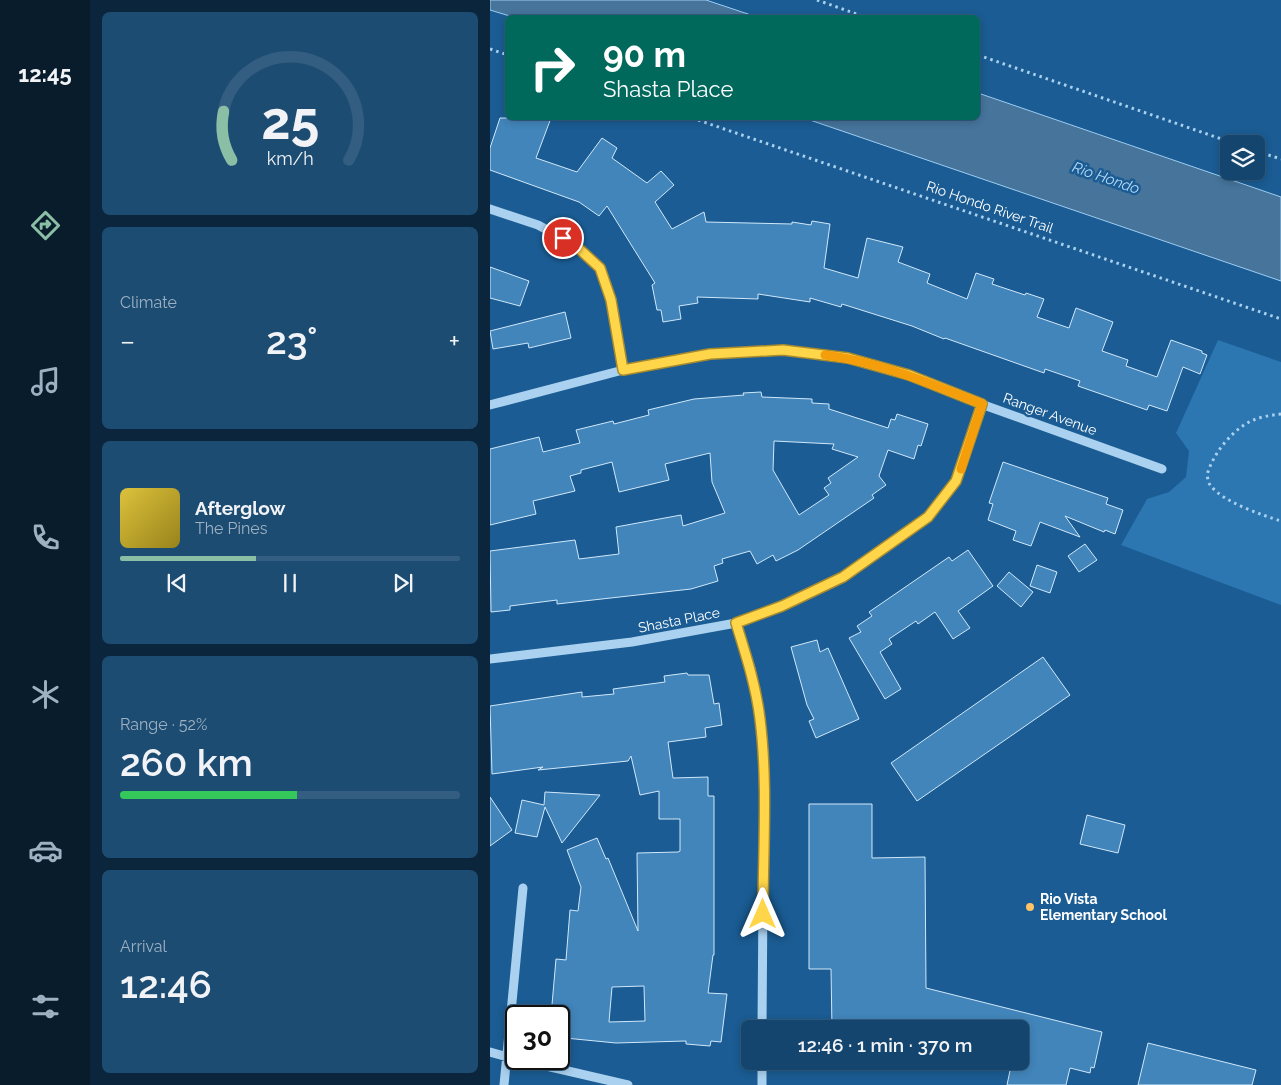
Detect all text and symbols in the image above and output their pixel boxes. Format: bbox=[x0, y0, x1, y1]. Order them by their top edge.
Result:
text: 90 m bbox=[603, 34, 686, 75]
icon: right bbox=[520, 35, 585, 100]
text: 12:45 bbox=[18, 61, 72, 87]
text: Shasta Place bbox=[603, 76, 733, 102]
text: 25 bbox=[261, 90, 319, 151]
map controls bbox=[1220, 135, 1265, 180]
button: layers bbox=[1220, 135, 1265, 180]
text: km/h bbox=[266, 148, 314, 169]
water label: Rio Hondo bbox=[1070, 158, 1142, 198]
street label: Rio Hondo River Trail bbox=[924, 178, 1056, 236]
icon: directions bbox=[28, 208, 63, 243]
pin bbox=[542, 217, 584, 259]
icon: arrive bbox=[549, 224, 577, 252]
text: Climate bbox=[120, 293, 177, 312]
text: 23° bbox=[266, 318, 318, 363]
text: − bbox=[120, 325, 135, 358]
text: + bbox=[448, 325, 460, 358]
icon: music bbox=[28, 364, 63, 399]
street label: Ranger Avenue bbox=[1001, 390, 1099, 438]
text: Afterglow bbox=[195, 497, 285, 519]
text: The Pines bbox=[195, 519, 267, 538]
icon: phone bbox=[28, 520, 63, 555]
icon: previous bbox=[163, 569, 191, 597]
icon: pause bbox=[276, 569, 304, 597]
icon: next bbox=[389, 569, 417, 597]
street label: Shasta Place bbox=[637, 604, 721, 636]
icon: climate bbox=[28, 677, 63, 712]
text: Range · 52% bbox=[120, 715, 207, 734]
text: 260 km bbox=[120, 740, 253, 785]
icon: car bbox=[28, 833, 63, 868]
position arrow bbox=[736, 887, 788, 939]
place label: Rio Vista Elementary School bbox=[1040, 891, 1168, 923]
marker: Rio Vista Elementary School bbox=[1024, 901, 1036, 913]
text: Arrival bbox=[120, 937, 167, 956]
text: 12:46 bbox=[120, 962, 212, 1007]
icon: filters bbox=[28, 989, 63, 1024]
speed limit sign: 30 bbox=[505, 1005, 570, 1070]
text: 12:46 · 1 min · 370 m bbox=[798, 1034, 972, 1056]

